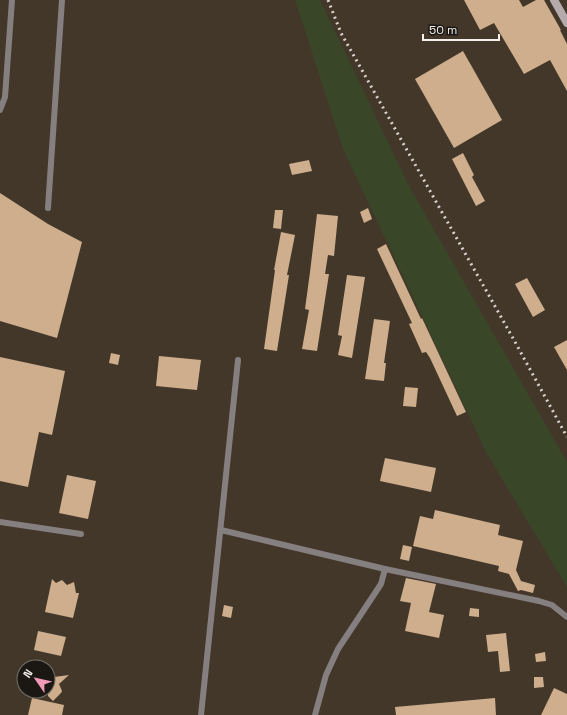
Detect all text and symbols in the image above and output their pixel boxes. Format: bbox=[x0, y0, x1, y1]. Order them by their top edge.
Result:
scale bar bbox=[423, 16, 499, 42]
text: 50 m bbox=[429, 22, 457, 38]
north arrow bbox=[16, 659, 56, 699]
text: N bbox=[20, 666, 36, 680]

